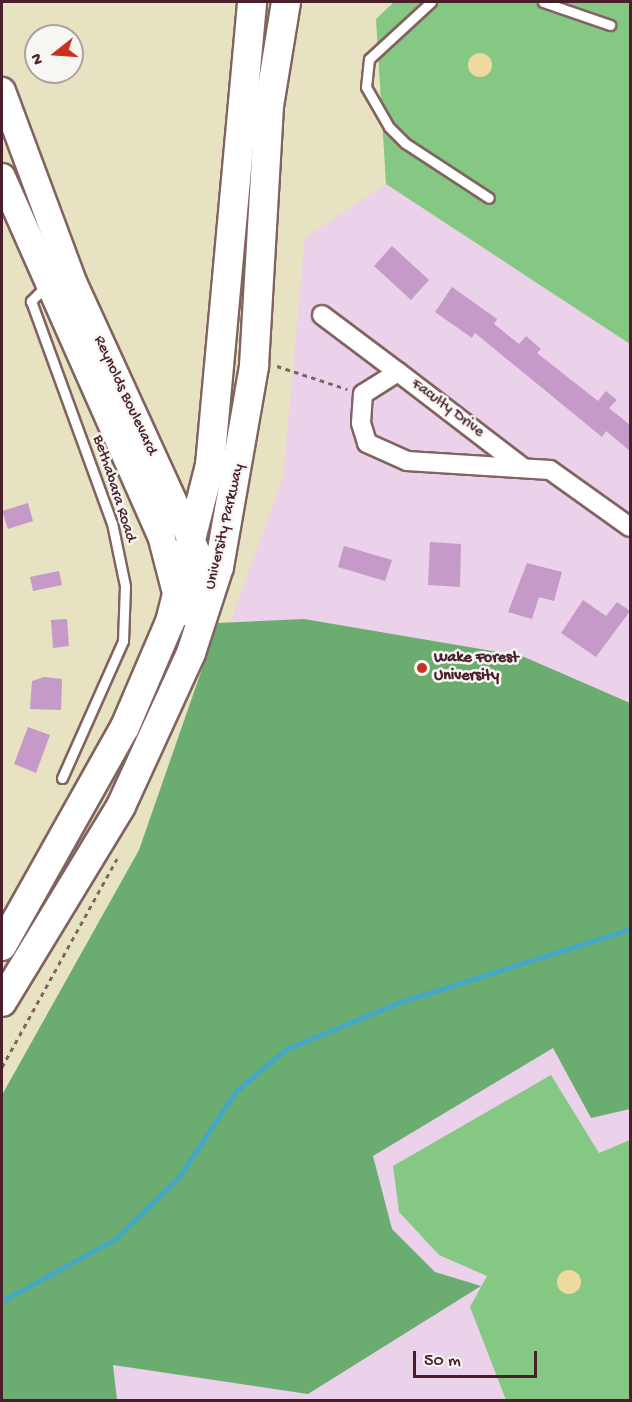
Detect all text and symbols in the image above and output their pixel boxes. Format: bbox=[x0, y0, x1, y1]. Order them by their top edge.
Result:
north arrow bbox=[24, 24, 84, 84]
text: N bbox=[28, 51, 49, 67]
street label: Reynolds Boulevard bbox=[88, 333, 160, 459]
street label: Faculty Drive bbox=[407, 375, 487, 443]
street label: Bethabara Road bbox=[87, 433, 139, 545]
street label: University Parkway bbox=[202, 462, 250, 592]
place label: Wake Forest University bbox=[434, 649, 519, 687]
marker: Wake Forest University bbox=[415, 661, 429, 675]
scale bar bbox=[416, 1339, 540, 1377]
text: 50 m bbox=[424, 1351, 461, 1372]

